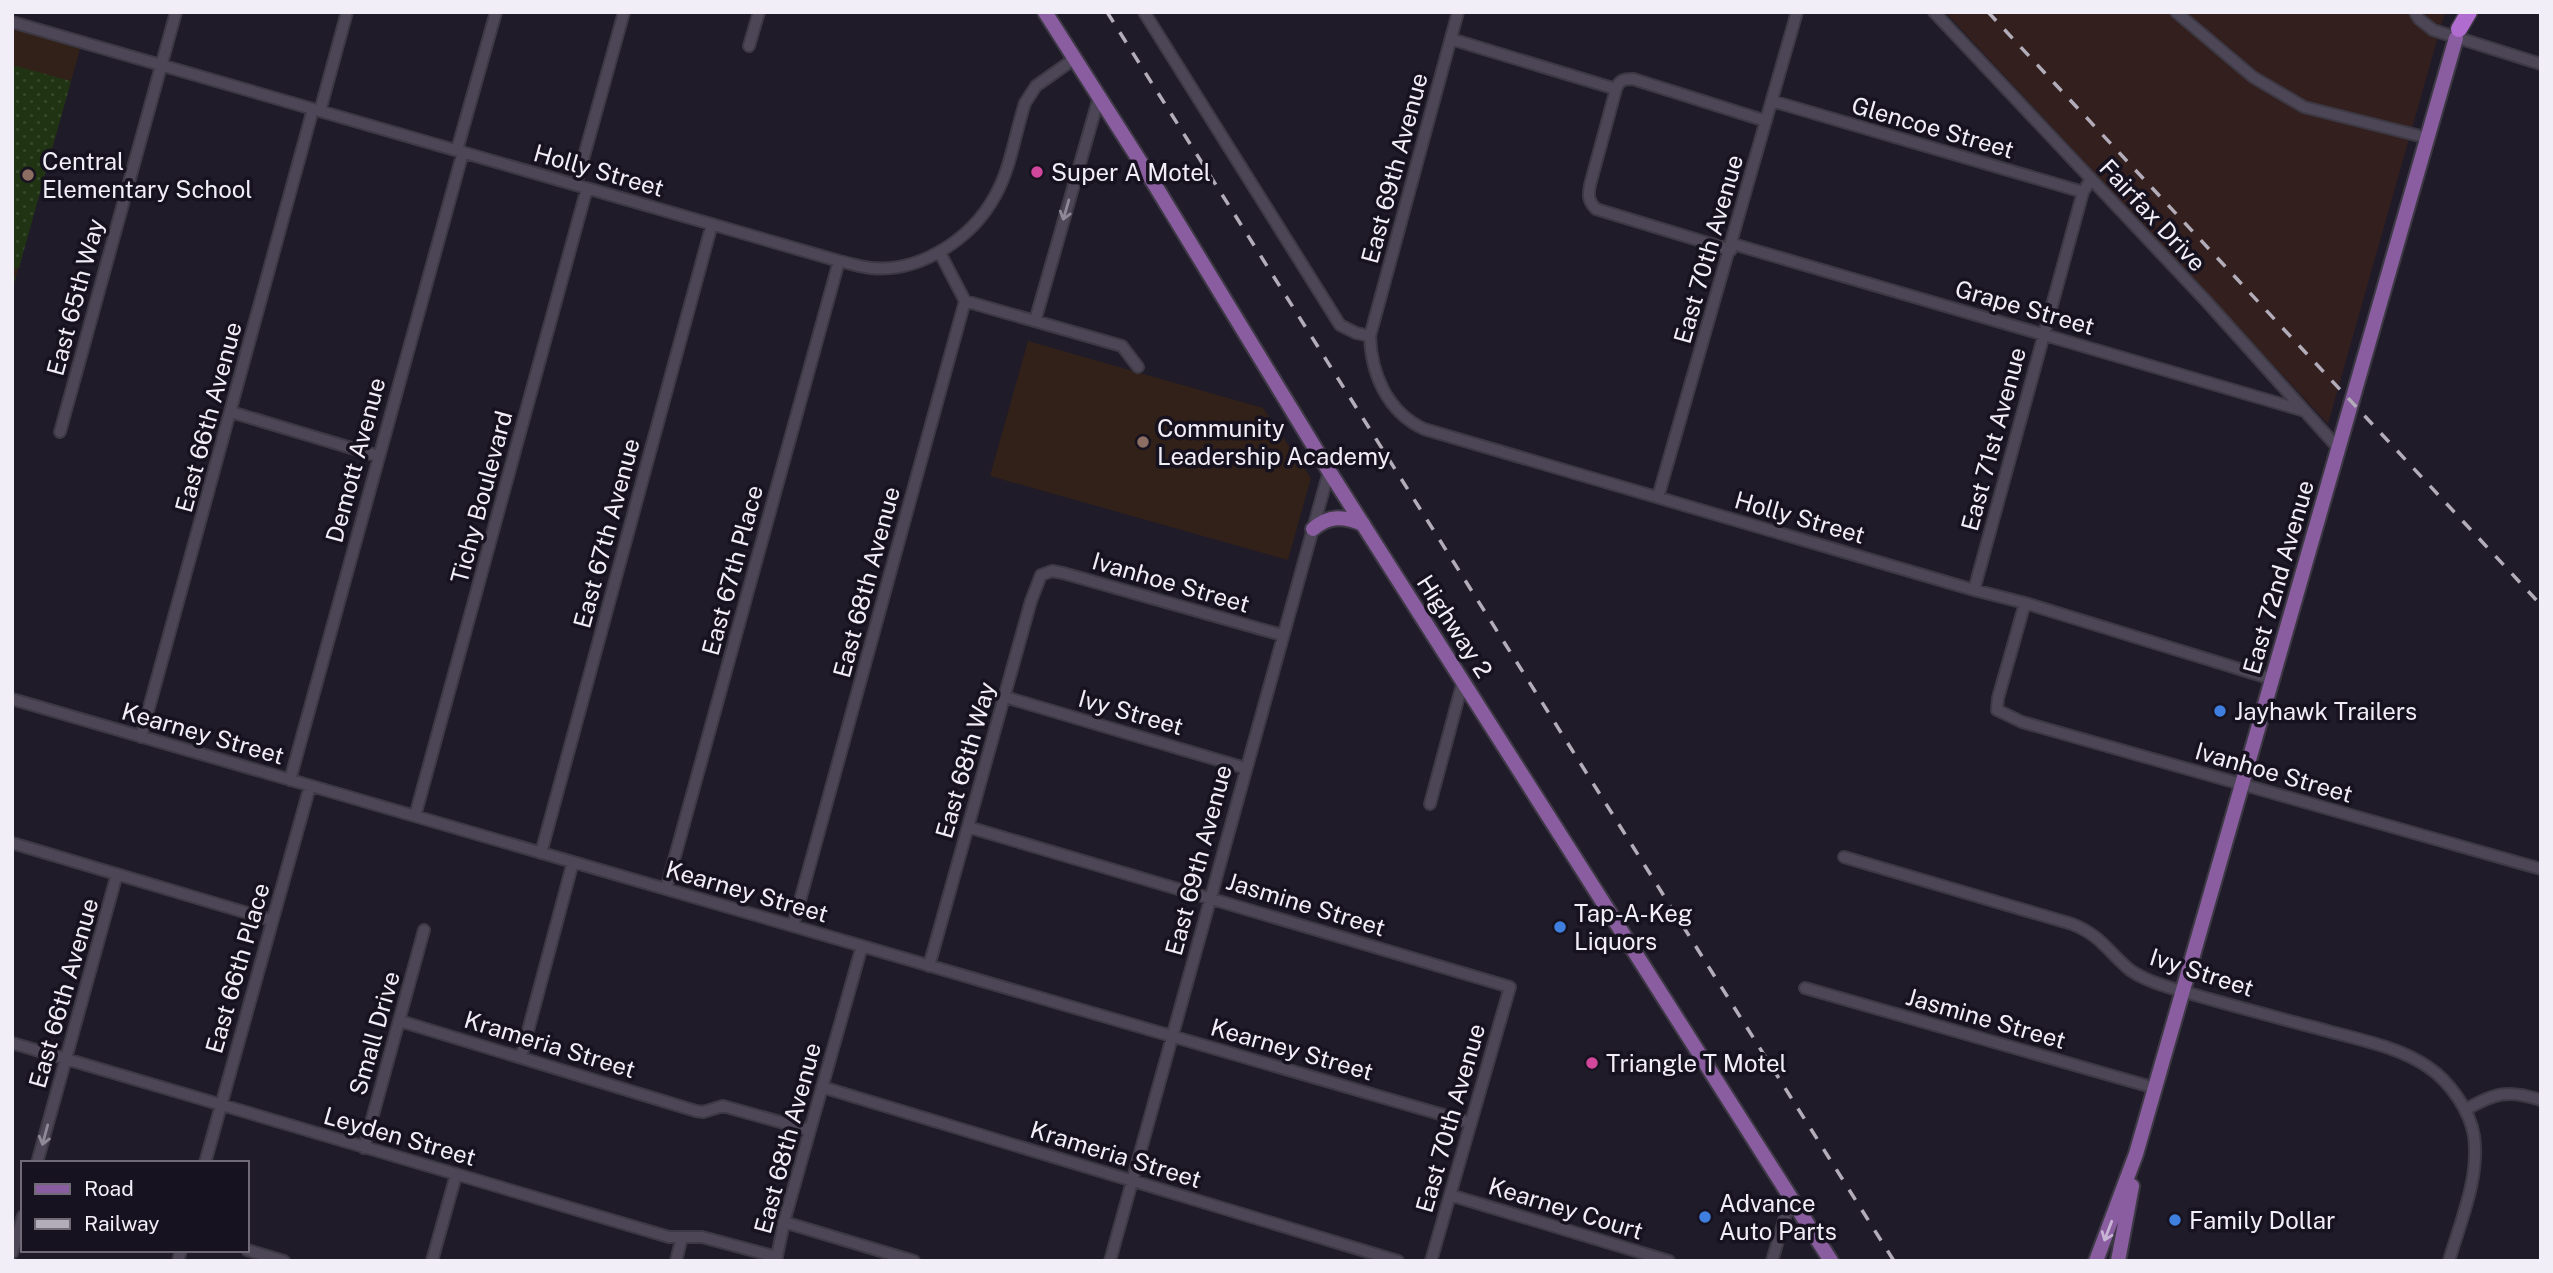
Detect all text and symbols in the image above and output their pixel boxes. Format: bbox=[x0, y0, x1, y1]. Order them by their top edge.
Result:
street label: East 69th Avenue bbox=[1355, 70, 1433, 266]
street label: Glencoe Street bbox=[1849, 90, 2017, 164]
street label: Holly Street bbox=[531, 138, 667, 202]
place label: Central Elementary School bbox=[42, 147, 253, 203]
street label: East 70th Avenue bbox=[1668, 151, 1748, 347]
street label: Fairfax Drive bbox=[2094, 153, 2212, 277]
place label: Super A Motel bbox=[1051, 158, 1211, 186]
marker: Super A Motel bbox=[1029, 164, 1045, 180]
marker: Central Elementary School bbox=[20, 167, 36, 183]
one-way arrow bbox=[1058, 198, 1071, 220]
street label: East 65th Way bbox=[41, 215, 109, 379]
street label: Grape Street bbox=[1952, 274, 2098, 340]
street label: East 66th Avenue bbox=[169, 319, 247, 515]
street label: East 71st Avenue bbox=[1955, 344, 2031, 534]
street label: Demott Avenue bbox=[320, 374, 390, 546]
street label: Tichy Boulevard bbox=[445, 408, 517, 586]
place label: Community Leadership Academy bbox=[1157, 414, 1391, 470]
marker: Community Leadership Academy bbox=[1135, 434, 1151, 450]
street label: East 67th Avenue bbox=[567, 435, 645, 631]
street label: East 72nd Avenue bbox=[2237, 477, 2319, 677]
street label: East 67th Place bbox=[696, 482, 768, 658]
street label: East 68th Avenue bbox=[827, 483, 905, 681]
street label: Holly Street bbox=[1732, 485, 1868, 549]
street label: Ivanhoe Street bbox=[1089, 546, 1253, 618]
street label: Highway 2 bbox=[1411, 569, 1499, 683]
street label: East 68th Way bbox=[929, 678, 1001, 841]
street label: Ivy Street bbox=[1075, 684, 1187, 740]
street label: Kearney Street bbox=[119, 696, 287, 770]
place label: Jayhawk Trailers bbox=[2234, 697, 2417, 725]
marker: Jayhawk Trailers bbox=[2212, 703, 2228, 719]
street label: Ivanhoe Street bbox=[2192, 736, 2356, 808]
street label: East 69th Avenue bbox=[1159, 762, 1237, 958]
street label: Kearney Street bbox=[663, 854, 831, 928]
street label: Jasmine Street bbox=[1223, 867, 1389, 941]
street label: East 66th Place bbox=[199, 880, 275, 1056]
street label: East 66th Avenue bbox=[23, 895, 103, 1091]
place label: Tap-A-Keg Liquors bbox=[1574, 899, 1693, 955]
marker: Tap-A-Keg Liquors bbox=[1552, 919, 1568, 935]
street label: Ivy Street bbox=[2146, 942, 2258, 1002]
street label: Small Drive bbox=[343, 968, 405, 1098]
street label: Jasmine Street bbox=[1903, 982, 2069, 1054]
street label: Krameria Street bbox=[461, 1005, 639, 1083]
street label: Kearney Street bbox=[1208, 1012, 1376, 1086]
street label: East 70th Avenue bbox=[1410, 1020, 1490, 1216]
street label: East 68th Avenue bbox=[748, 1039, 826, 1237]
place label: Triangle T Motel bbox=[1606, 1049, 1787, 1077]
marker: Triangle T Motel bbox=[1584, 1055, 1600, 1071]
street label: Leyden Street bbox=[321, 1101, 479, 1171]
street label: Krameria Street bbox=[1027, 1115, 1205, 1193]
one-way arrow bbox=[38, 1123, 51, 1146]
legend bbox=[21, 1161, 248, 1252]
street label: Kearney Court bbox=[1485, 1171, 1647, 1245]
text: Road bbox=[84, 1176, 134, 1201]
place label: Advance Auto Parts bbox=[1719, 1189, 1837, 1245]
place label: Family Dollar bbox=[2189, 1206, 2335, 1234]
marker: Advance Auto Parts bbox=[1697, 1209, 1713, 1225]
text: Railway bbox=[84, 1211, 160, 1236]
marker: Family Dollar bbox=[2167, 1212, 2183, 1228]
one-way arrow bbox=[2100, 1219, 2113, 1241]

